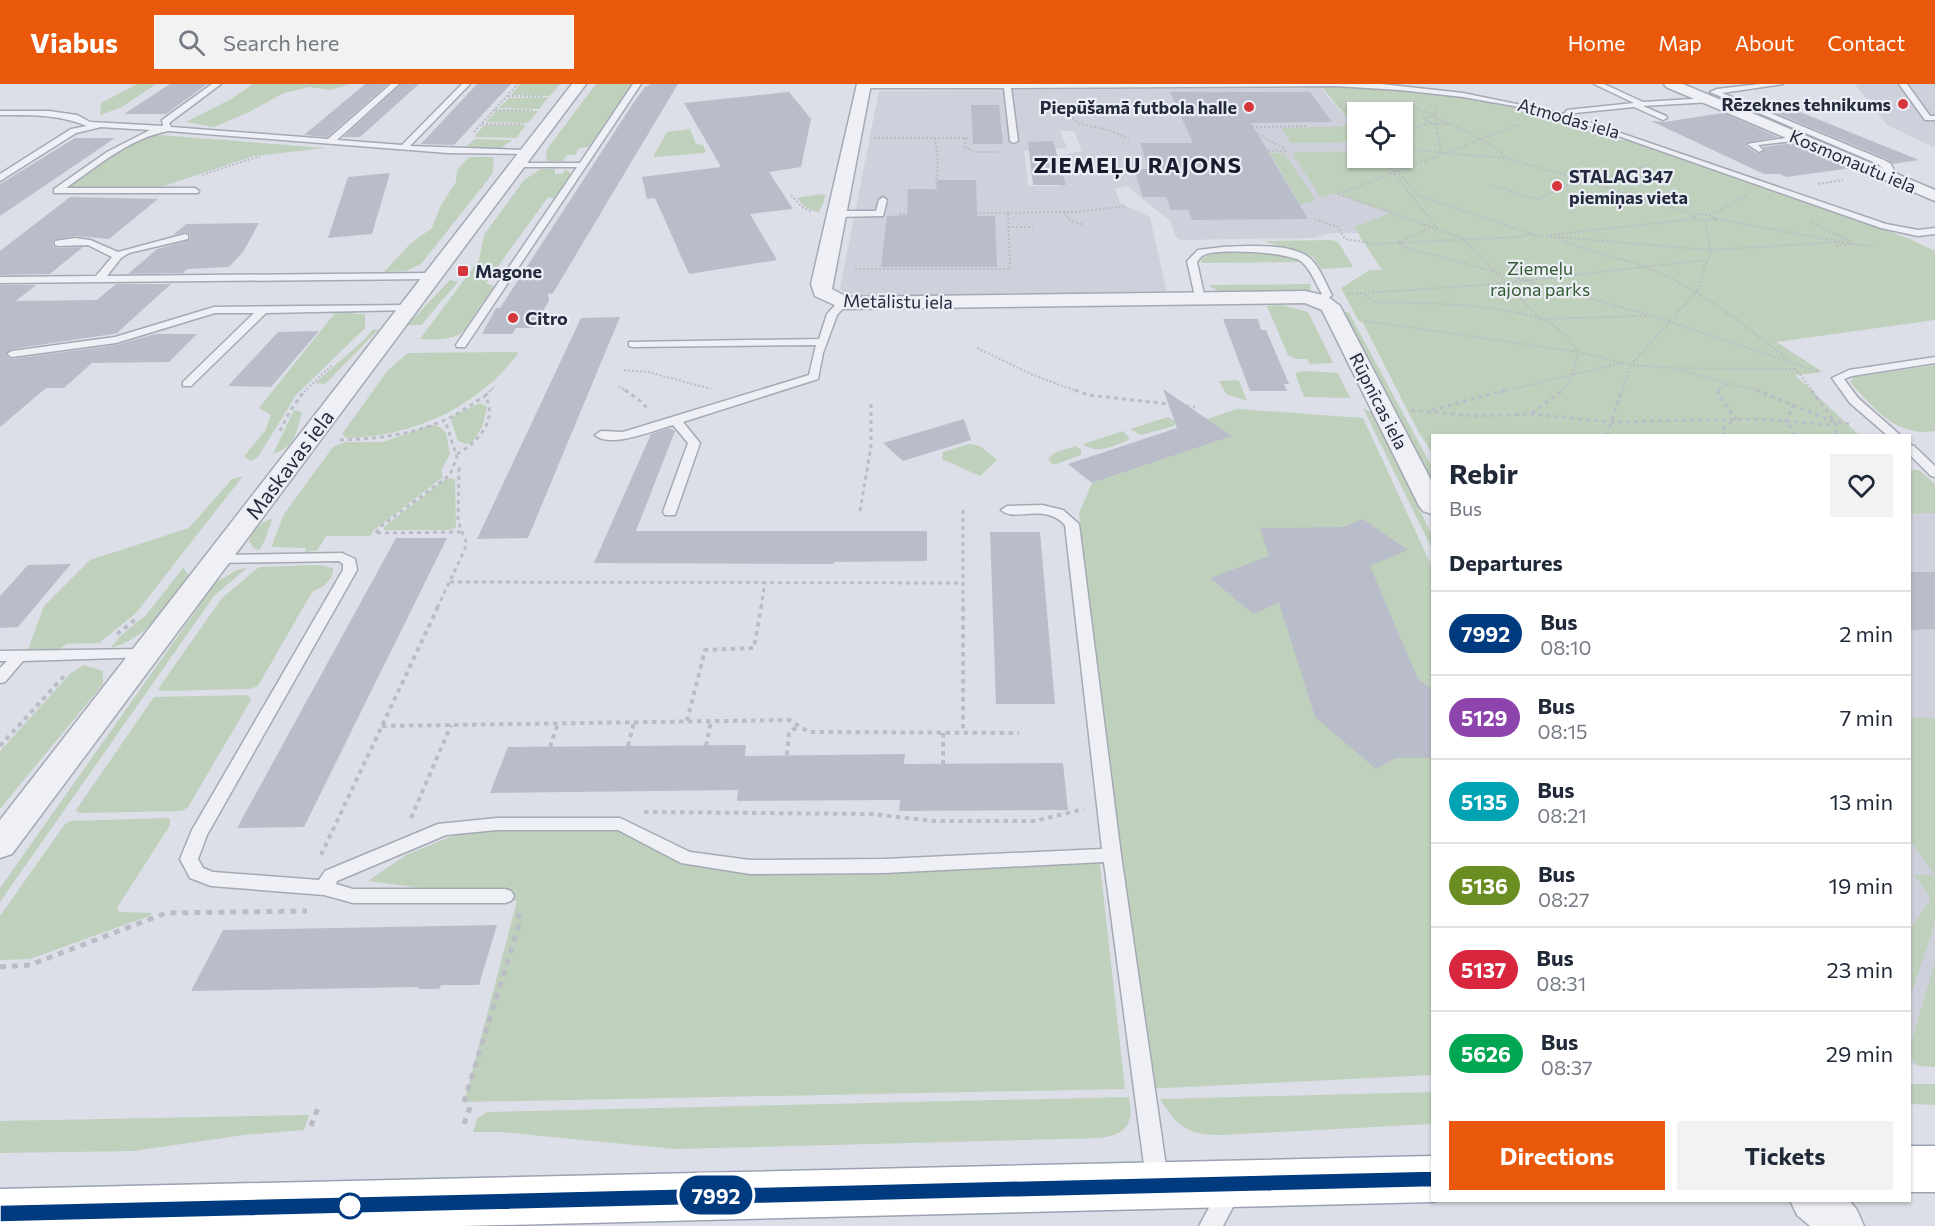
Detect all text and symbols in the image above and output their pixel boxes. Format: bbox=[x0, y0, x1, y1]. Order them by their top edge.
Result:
search box bbox=[154, 15, 574, 69]
text: Viabus bbox=[30, 25, 118, 59]
icon: search bbox=[175, 26, 208, 59]
text: Search here bbox=[223, 29, 339, 56]
text: Home bbox=[1568, 30, 1625, 55]
text: Map bbox=[1658, 30, 1702, 55]
text: About bbox=[1735, 30, 1794, 55]
text: Contact bbox=[1827, 30, 1905, 55]
street label: Atmodas iela bbox=[1515, 93, 1623, 143]
place label: Rēzeknes tehnikums bbox=[1721, 93, 1891, 115]
place label: Piepūšamā futbola halle bbox=[1040, 96, 1237, 118]
marker: Rēzeknes tehnikums bbox=[1896, 97, 1910, 111]
marker: Piepūšamā futbola halle bbox=[1242, 100, 1256, 114]
map controls bbox=[1347, 102, 1413, 168]
button: locate bbox=[1347, 102, 1413, 168]
street label: Kosmonautu iela bbox=[1786, 124, 1920, 198]
district label: ZIEMEĻU RAJONS bbox=[1034, 151, 1242, 179]
place label: STALAG 347 piemiņas vieta bbox=[1569, 165, 1688, 209]
marker: STALAG 347 piemiņas vieta bbox=[1550, 179, 1564, 193]
park label: Ziemeļu rajona parks bbox=[1490, 257, 1590, 300]
place label: Magone bbox=[475, 260, 542, 282]
marker: Magone bbox=[456, 264, 470, 278]
street label: Metālistu iela bbox=[843, 289, 953, 313]
place label: Citro bbox=[525, 307, 568, 329]
marker: Citro bbox=[506, 311, 520, 325]
street label: Rūpnīcas iela bbox=[1345, 349, 1413, 453]
street label: Maskavas iela bbox=[240, 404, 338, 524]
button: heart bbox=[1830, 454, 1893, 517]
text: Rebir bbox=[1449, 456, 1518, 490]
text: Bus bbox=[1449, 496, 1482, 520]
text: Departures bbox=[1449, 549, 1563, 576]
text: Bus bbox=[1540, 608, 1578, 635]
text: 2 min bbox=[1839, 620, 1893, 647]
text: 7992 bbox=[1461, 621, 1510, 646]
text: 08:10 bbox=[1540, 635, 1592, 659]
text: Bus bbox=[1538, 692, 1575, 719]
text: 7 min bbox=[1840, 704, 1893, 731]
text: 5129 bbox=[1461, 705, 1508, 730]
text: 08:15 bbox=[1538, 719, 1587, 743]
text: Bus bbox=[1537, 776, 1575, 803]
text: 13 min bbox=[1829, 788, 1893, 815]
text: 5135 bbox=[1461, 789, 1507, 814]
text: 08:21 bbox=[1537, 803, 1587, 827]
text: Bus bbox=[1538, 860, 1575, 887]
text: 19 min bbox=[1829, 872, 1893, 899]
text: 5136 bbox=[1461, 873, 1508, 898]
text: 08:27 bbox=[1538, 887, 1589, 911]
text: Bus bbox=[1536, 944, 1574, 971]
text: 23 min bbox=[1827, 956, 1893, 983]
text: 5137 bbox=[1461, 957, 1506, 982]
text: 08:31 bbox=[1536, 971, 1586, 995]
text: Bus bbox=[1541, 1028, 1578, 1055]
text: 29 min bbox=[1826, 1040, 1893, 1067]
text: 5626 bbox=[1461, 1041, 1511, 1066]
text: 08:37 bbox=[1541, 1055, 1593, 1079]
button: Directions bbox=[1449, 1121, 1665, 1190]
button: Tickets bbox=[1677, 1121, 1893, 1190]
line badge: 7992 bbox=[674, 1176, 758, 1214]
text: 7992 bbox=[691, 1183, 741, 1208]
unlabelled marker bbox=[337, 1193, 363, 1219]

